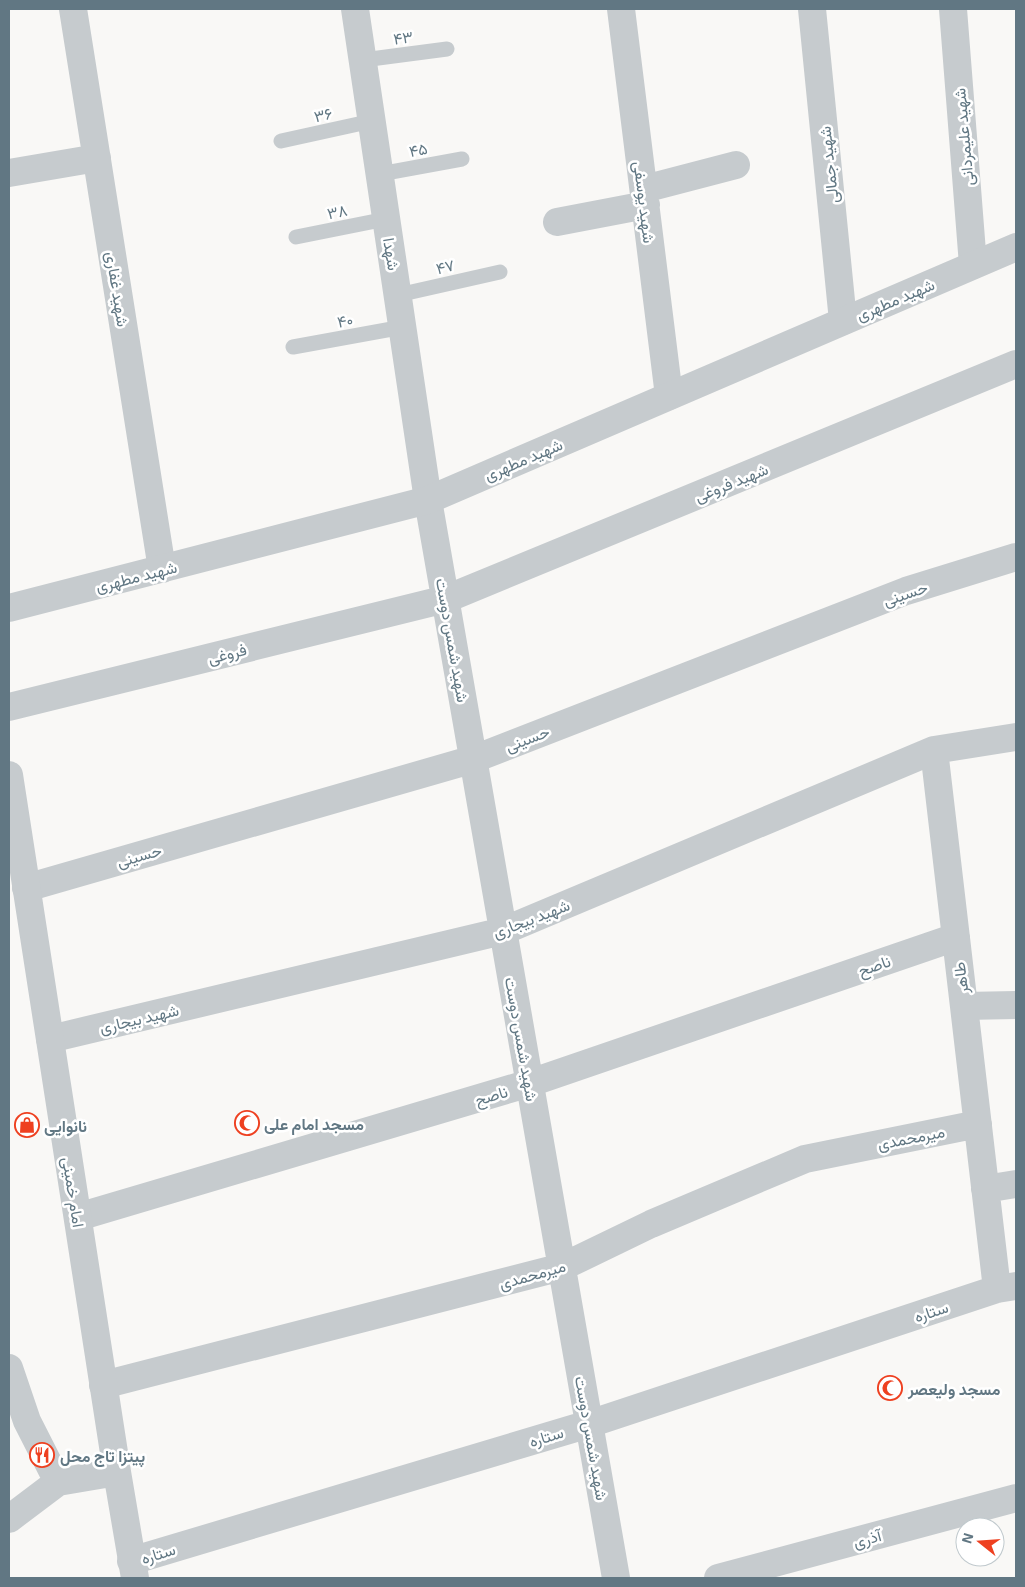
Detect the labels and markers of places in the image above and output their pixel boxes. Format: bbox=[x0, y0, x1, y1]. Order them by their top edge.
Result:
mosque icon: مسجد امام علی bbox=[234, 1110, 260, 1136]
shop icon: نانوایی bbox=[14, 1112, 40, 1138]
place label: مسجد امام علی bbox=[264, 1114, 364, 1135]
place label: نانوایی bbox=[44, 1116, 87, 1137]
mosque icon: مسجد ولیعصر bbox=[877, 1375, 903, 1401]
place label: مسجد ولیعصر bbox=[907, 1379, 1001, 1400]
restaurant icon: پیتزا تاج محل bbox=[29, 1442, 55, 1468]
place label: پیتزا تاج محل bbox=[60, 1446, 146, 1468]

